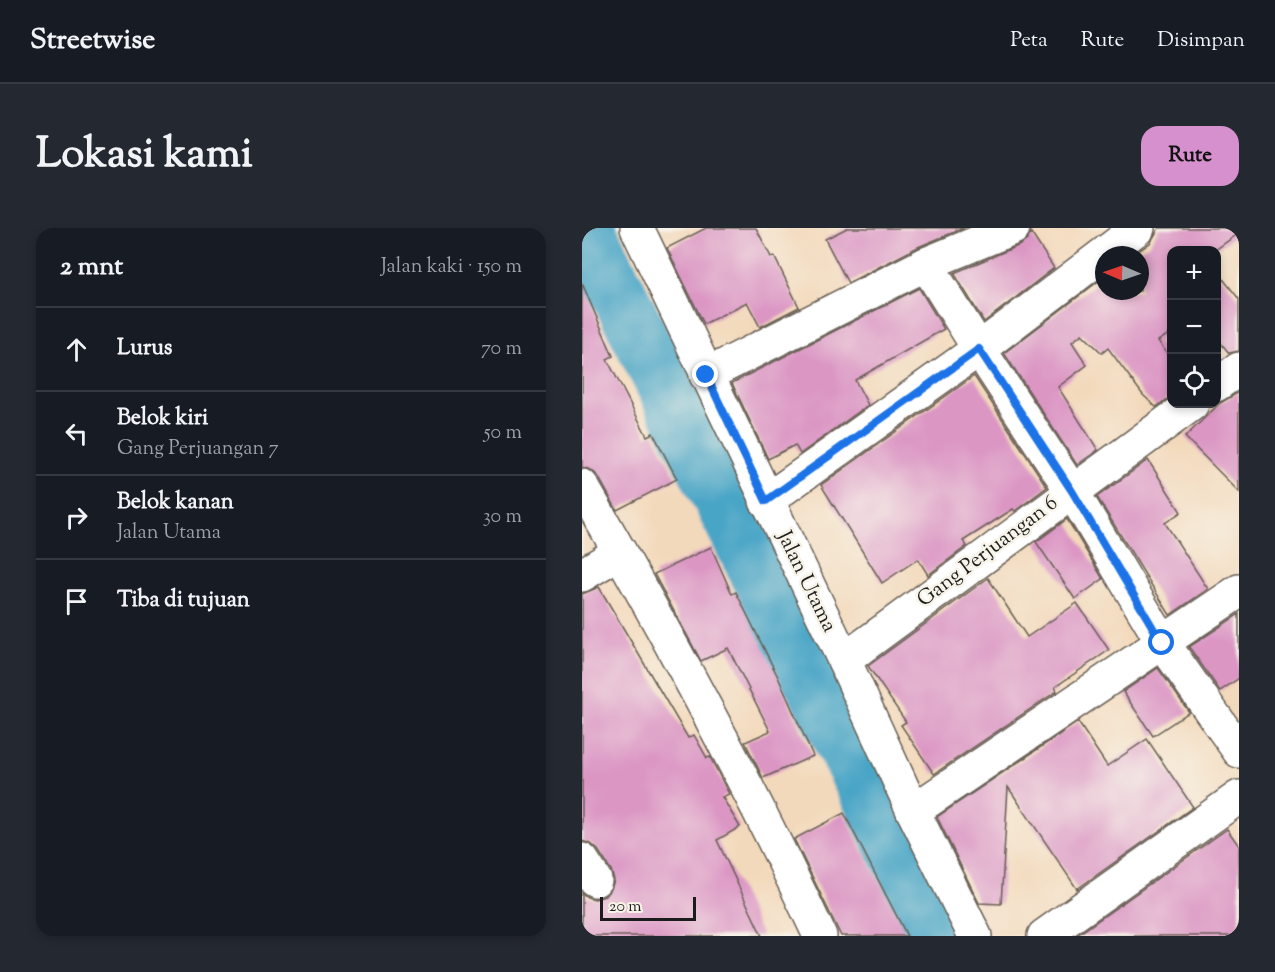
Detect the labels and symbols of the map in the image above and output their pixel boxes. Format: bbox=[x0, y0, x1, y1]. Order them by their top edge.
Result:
north arrow bbox=[1095, 246, 1149, 300]
route end bbox=[692, 361, 718, 387]
street label: Gang Perjuangan 6 bbox=[911, 489, 1065, 615]
street label: Jalan Utama bbox=[768, 525, 844, 638]
route start bbox=[1148, 629, 1174, 655]
scale bar bbox=[600, 894, 696, 922]

